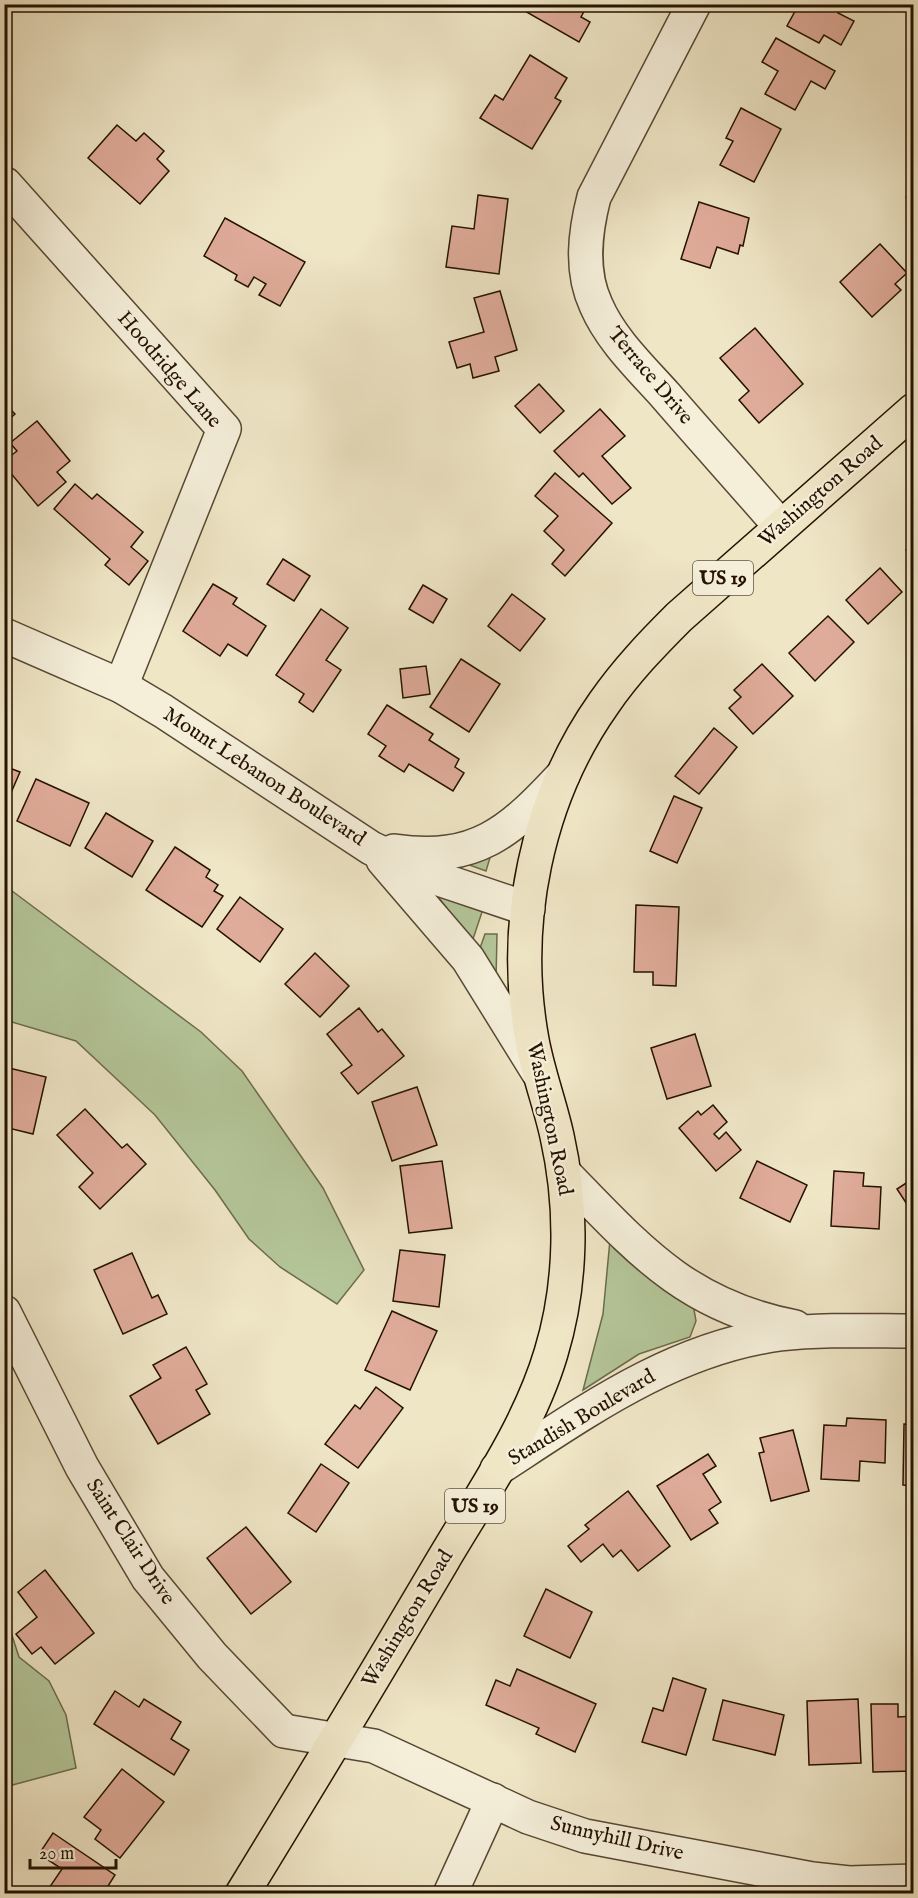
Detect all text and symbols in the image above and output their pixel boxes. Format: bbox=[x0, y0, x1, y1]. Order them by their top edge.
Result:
street label: Hoodridge Lane bbox=[111, 306, 227, 434]
street label: Terrace Drive bbox=[601, 321, 699, 431]
street label: Washington Road bbox=[753, 430, 889, 553]
road number: US 19 bbox=[693, 561, 753, 595]
street label: Mount Lebanon Boulevard bbox=[158, 701, 371, 853]
street label: Washington Road bbox=[520, 1040, 579, 1199]
street label: Standish Boulevard bbox=[504, 1363, 661, 1473]
street label: Saint Clair Drive bbox=[79, 1474, 181, 1610]
road number: US 19 bbox=[445, 1489, 505, 1523]
street label: Washington Road bbox=[356, 1544, 460, 1693]
street label: Sunnyhill Drive bbox=[548, 1811, 687, 1868]
scale bar bbox=[30, 1832, 116, 1870]
text: 20 m bbox=[39, 1843, 74, 1866]

